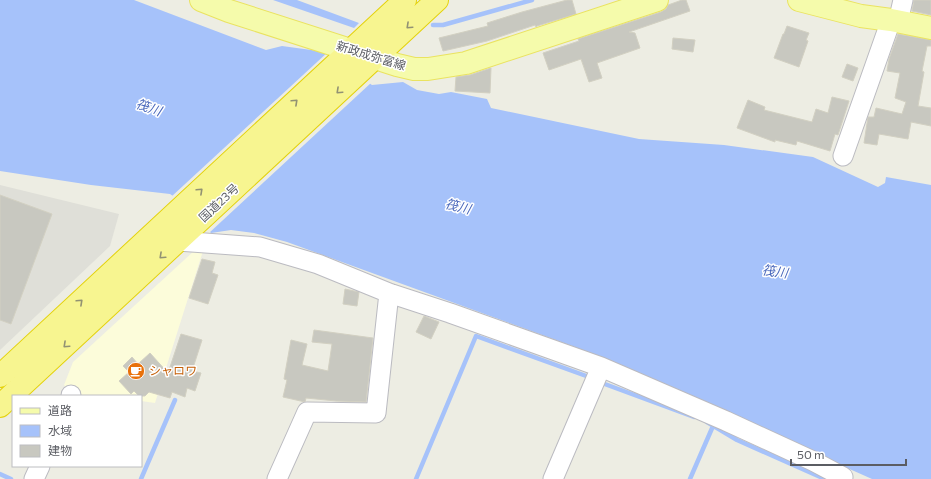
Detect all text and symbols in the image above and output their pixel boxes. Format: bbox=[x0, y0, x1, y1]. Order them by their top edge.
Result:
one-way arrow bbox=[406, 22, 413, 29]
street label: 新政成弥富線 bbox=[335, 38, 408, 72]
one-way arrow bbox=[336, 86, 344, 94]
water label: 筏川 bbox=[134, 95, 166, 119]
one-way arrow bbox=[290, 100, 298, 107]
street label: 国道23号 bbox=[195, 180, 241, 224]
one-way arrow bbox=[195, 188, 203, 196]
water label: 筏川 bbox=[443, 195, 474, 217]
one-way arrow bbox=[159, 252, 166, 259]
water label: 筏川 bbox=[761, 261, 791, 281]
one-way arrow bbox=[75, 299, 83, 307]
one-way arrow bbox=[63, 340, 71, 347]
cafe icon: シャロワ bbox=[126, 361, 146, 381]
place label: シャロワ bbox=[149, 363, 197, 377]
legend bbox=[12, 395, 142, 467]
text: 道路 bbox=[48, 403, 72, 417]
text: 水域 bbox=[48, 423, 72, 437]
scale bar bbox=[791, 441, 906, 467]
text: 建物 bbox=[48, 443, 72, 457]
text: 50 m bbox=[797, 447, 825, 461]

